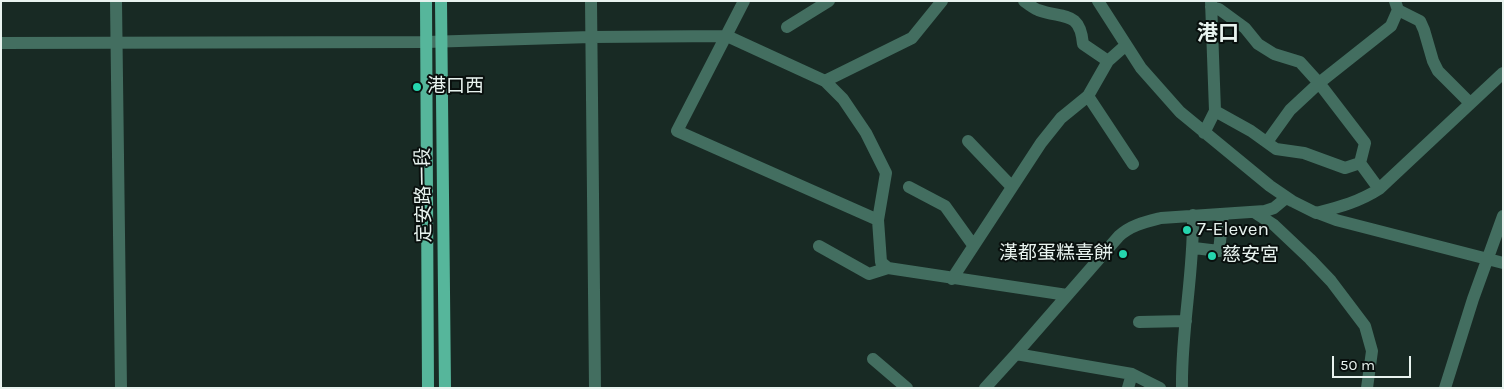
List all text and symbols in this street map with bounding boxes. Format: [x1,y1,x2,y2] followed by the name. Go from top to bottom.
[1197,21,1239,47] district label: 港口
[427,76,484,98] place label: 港口西
[411,81,423,93] marker: 港口西
[412,147,436,243] street label: 定安路一段
[1197,219,1269,241] place label: 7-Eleven
[1181,224,1193,236] marker: 7-Eleven
[999,243,1113,265] place label: 漢都蛋糕喜餅
[1222,245,1279,267] place label: 慈安宮
[1117,248,1129,260] marker: 漢都蛋糕喜餅
[1206,250,1218,262] marker: 慈安宮
[1334,346,1413,378] scale bar
[1340,356,1375,374] text: 50 m

